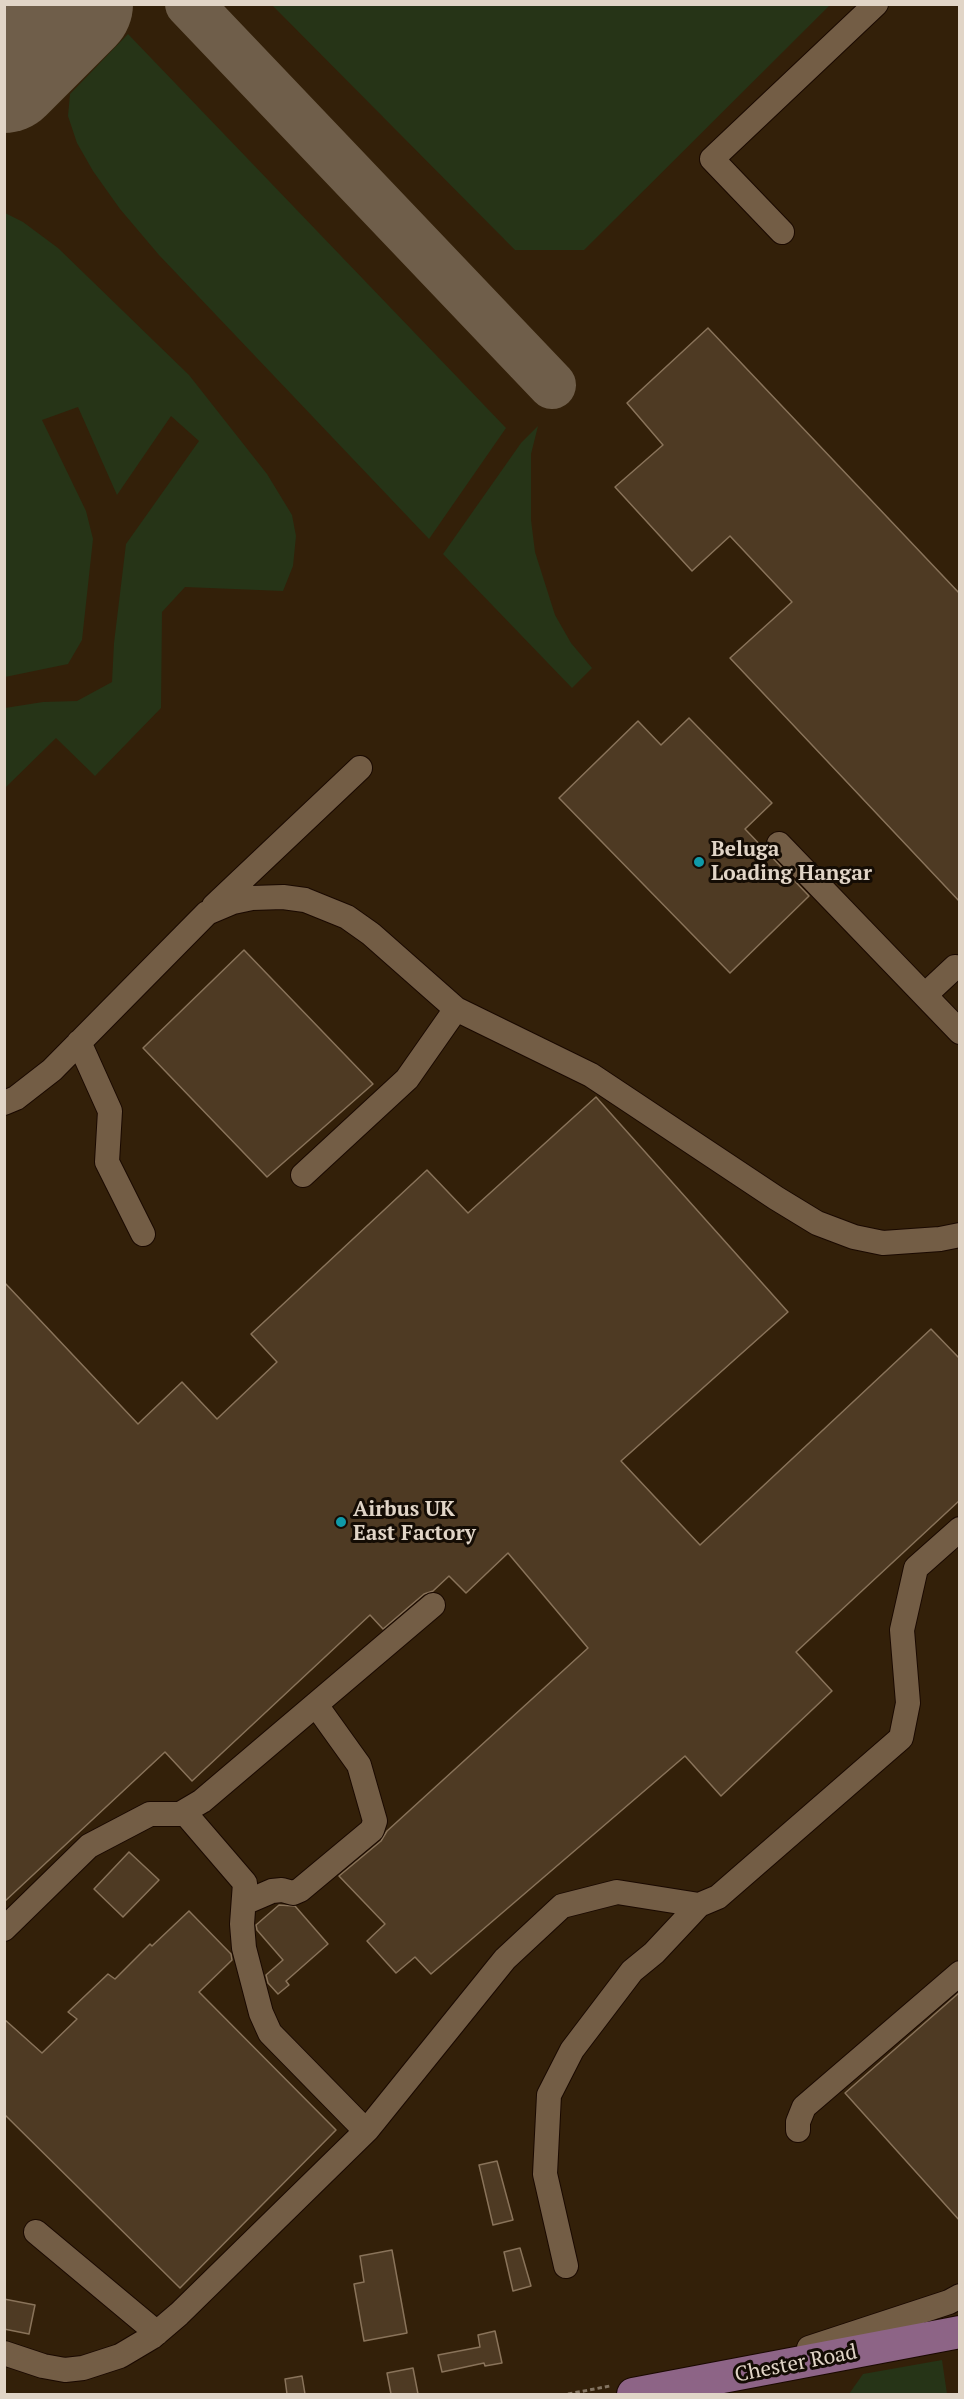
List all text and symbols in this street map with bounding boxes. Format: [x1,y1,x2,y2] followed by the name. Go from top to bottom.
[711,837,872,887] place label: Beluga Loading Hangar
[692,855,706,869] marker: Beluga Loading Hangar
[353,1497,476,1547] place label: Airbus UK East Factory
[334,1515,348,1529] marker: Airbus UK East Factory
[733,2340,859,2388] street label: Chester Road

